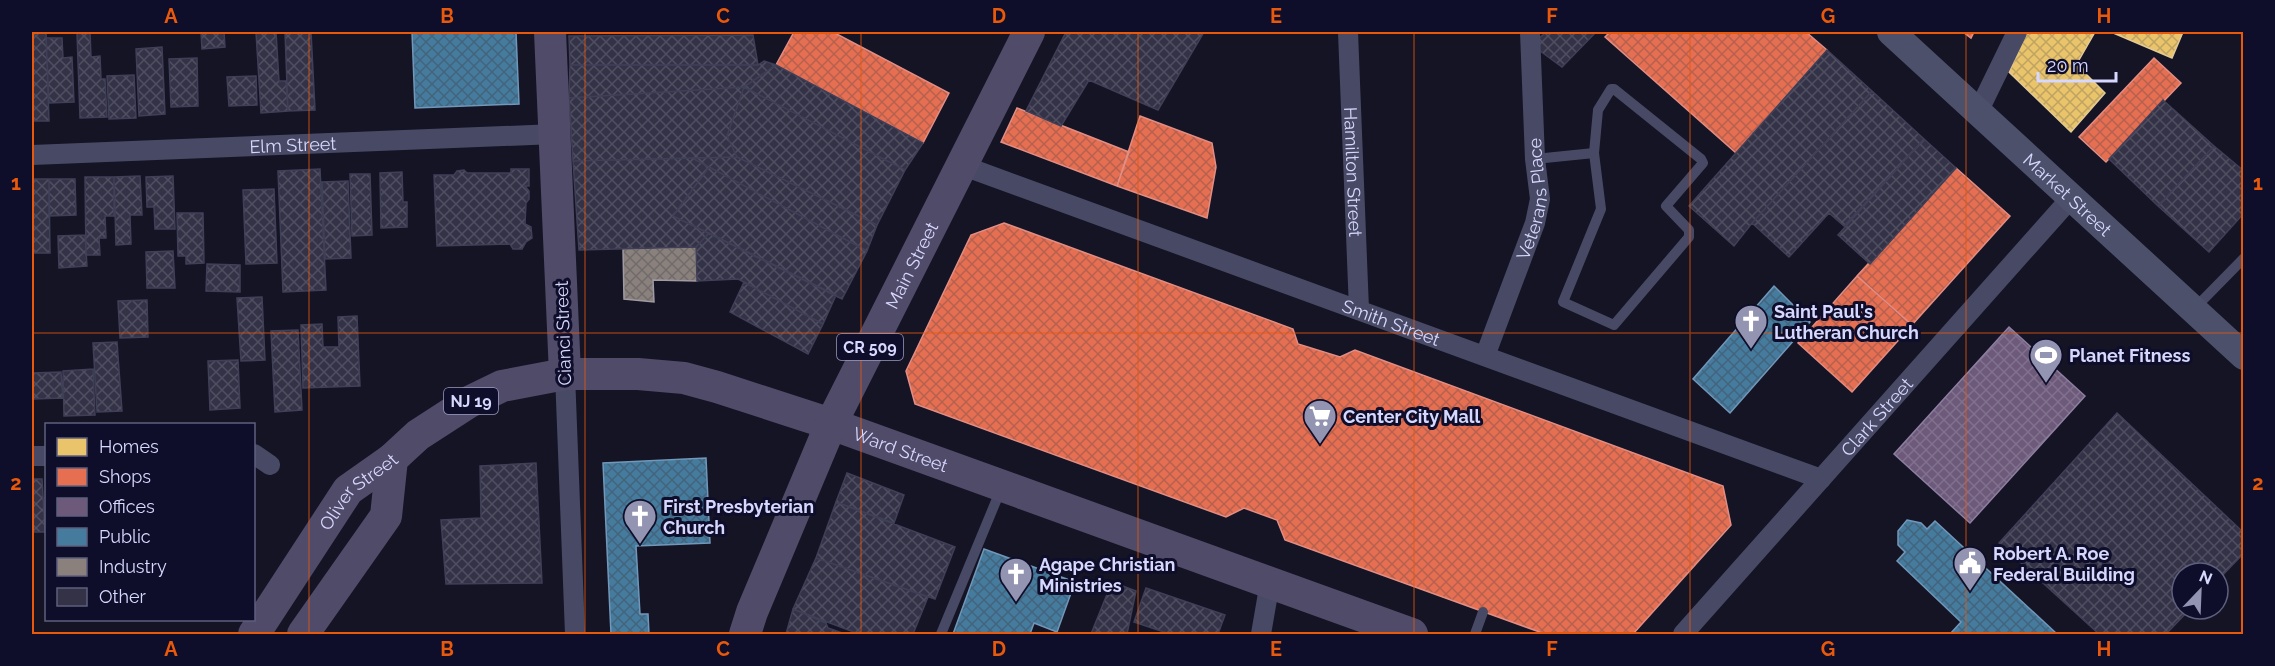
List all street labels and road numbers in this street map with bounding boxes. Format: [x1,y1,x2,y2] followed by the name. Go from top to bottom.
[1340,107,1367,237] street label: Hamilton Street
[249,132,337,157] street label: Elm Street
[1512,137,1551,262] street label: Veterans Place
[2019,149,2116,240] street label: Market Street
[881,218,942,312] street label: Main Street
[551,280,575,386] street label: Cianci Street
[1339,295,1443,350] street label: Smith Street
[837,334,903,360] road number: CR 509
[1836,373,1917,460] street label: Clark Street
[444,388,498,414] road number: NJ 19
[850,422,951,476] street label: Ward Street
[314,449,402,534] street label: Oliver Street

